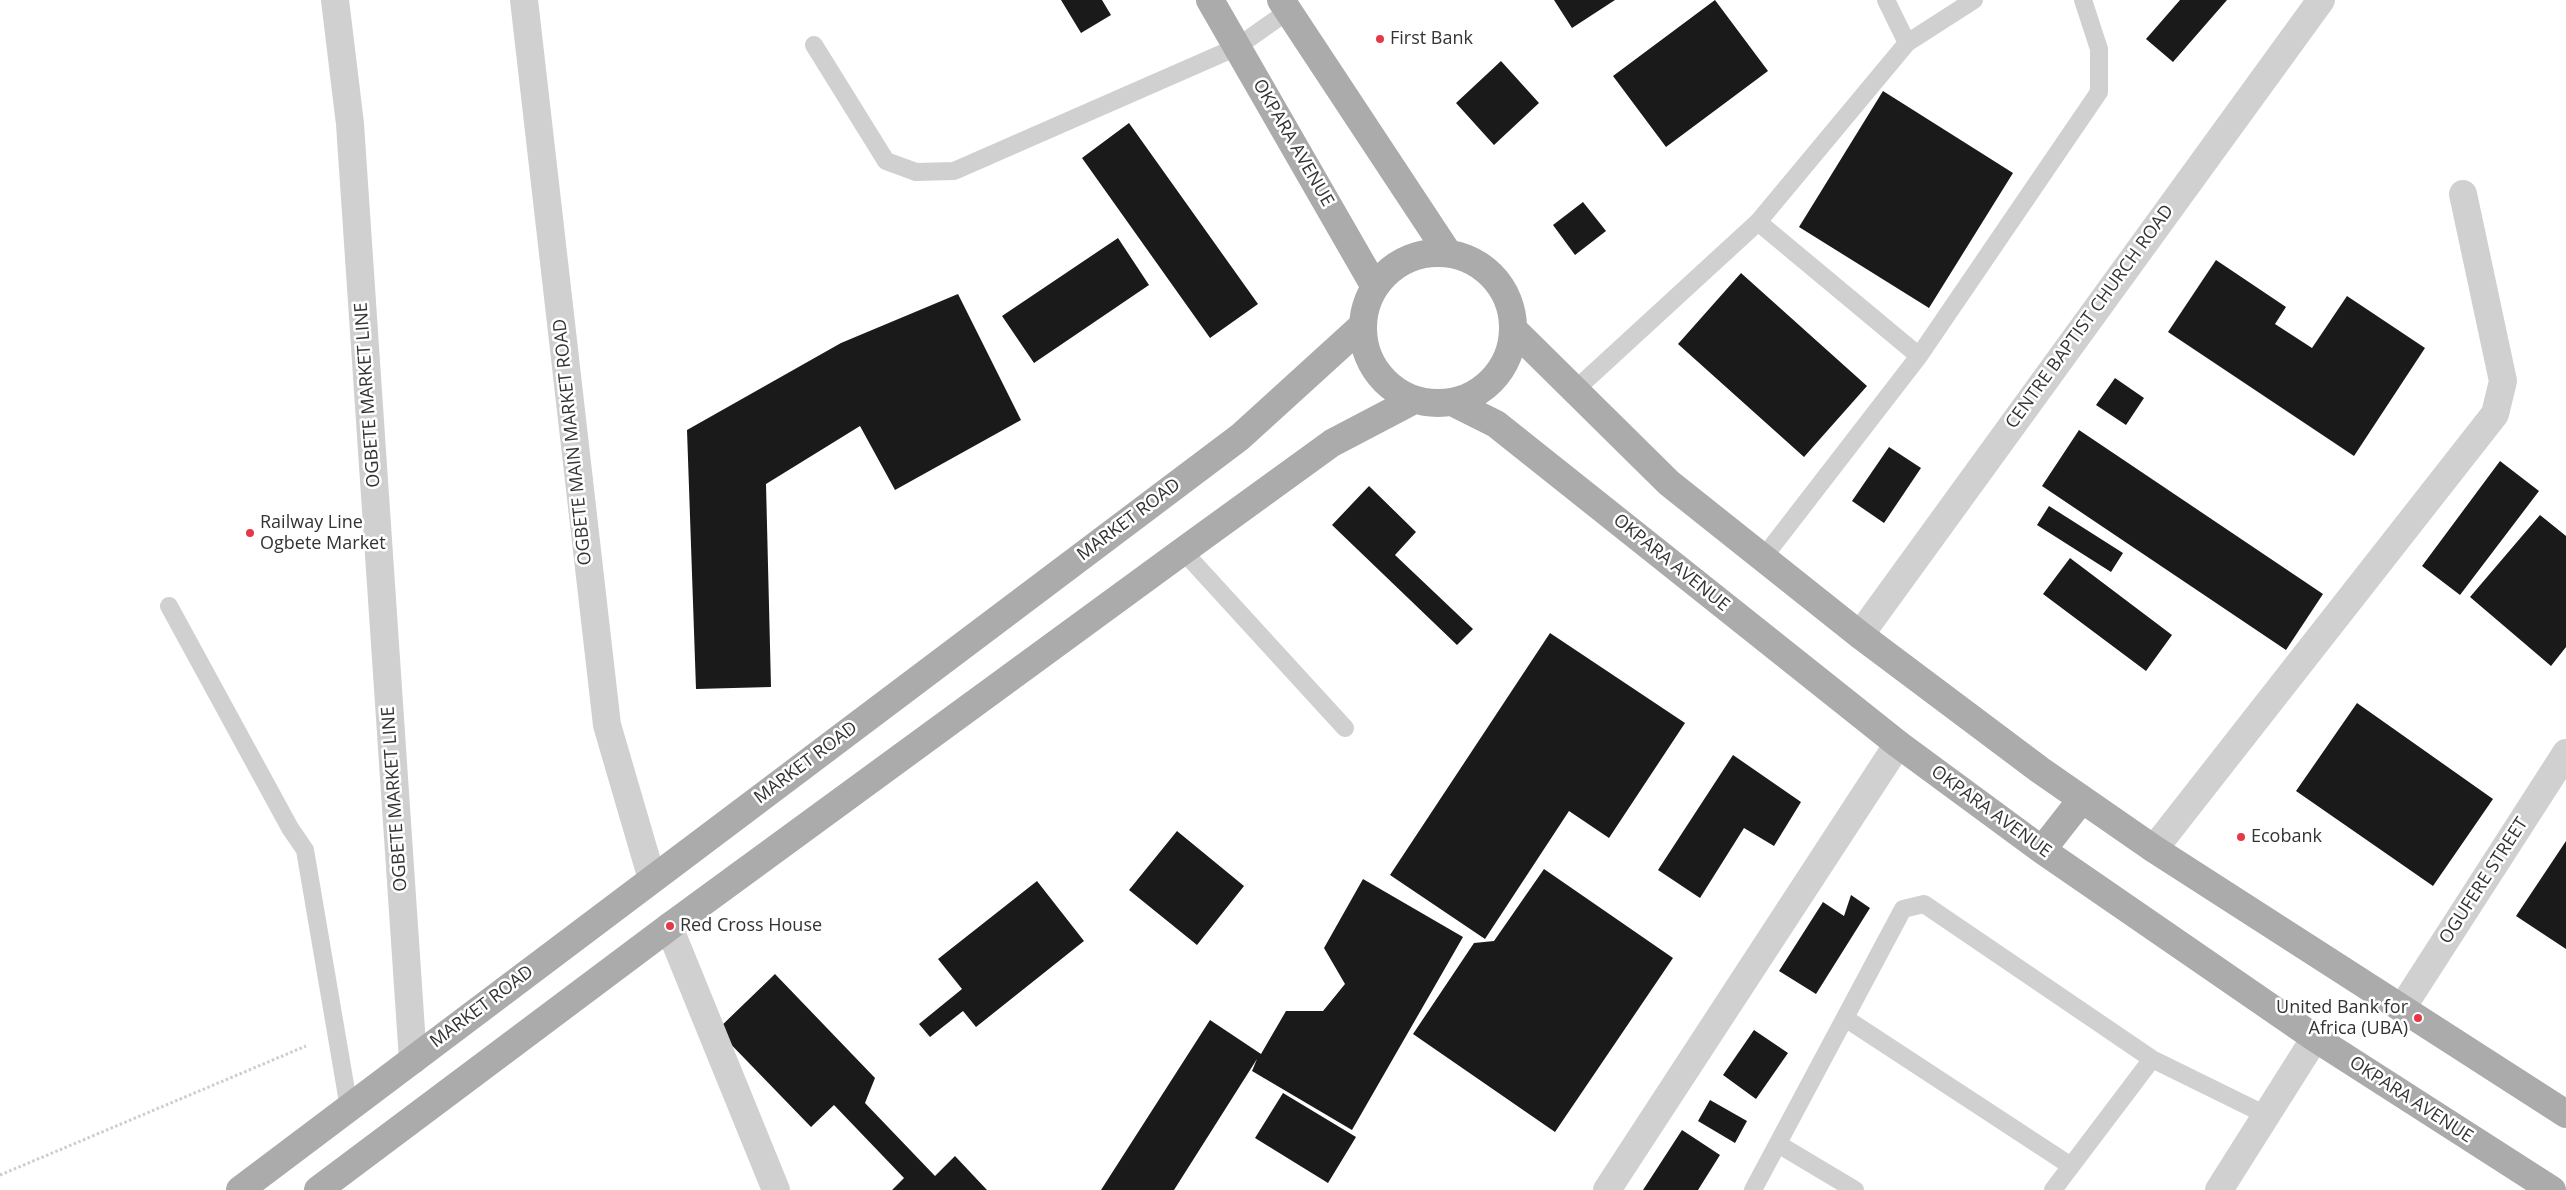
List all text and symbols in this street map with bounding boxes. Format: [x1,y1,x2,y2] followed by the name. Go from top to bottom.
[1390,28,1473,50] place label: First Bank
[1374,33,1386,45] marker: First Bank
[1248,76,1338,210] street label: OKPARA AVENUE
[2001,201,2179,433] street label: CENTRE BAPTIST CHURCH ROAD
[351,302,385,488] street label: OGBETE MARKET LINE
[549,318,597,566] street label: OGBETE MAIN MARKET ROAD
[1073,474,1185,566] street label: MARKET ROAD
[1609,510,1733,616] street label: OKPARA AVENUE
[260,512,386,554] place label: Railway Line Ogbete Market
[244,527,256,539] marker: Railway Line Ogbete Market
[378,706,412,892] street label: OGBETE MARKET LINE
[750,717,862,809] street label: MARKET ROAD
[1927,761,2055,863] street label: OKPARA AVENUE
[2435,814,2533,948] street label: OGUFERE STREET
[2251,826,2322,848] place label: Ecobank
[2235,831,2247,843] marker: Ecobank
[680,915,822,937] place label: Red Cross House
[664,920,676,932] marker: Red Cross House
[426,961,538,1053] street label: MARKET ROAD
[2276,997,2408,1040] place label: United Bank for Africa (UBA)
[2412,1012,2424,1024] marker: United Bank for Africa (UBA)
[2345,1052,2477,1148] street label: OKPARA AVENUE

